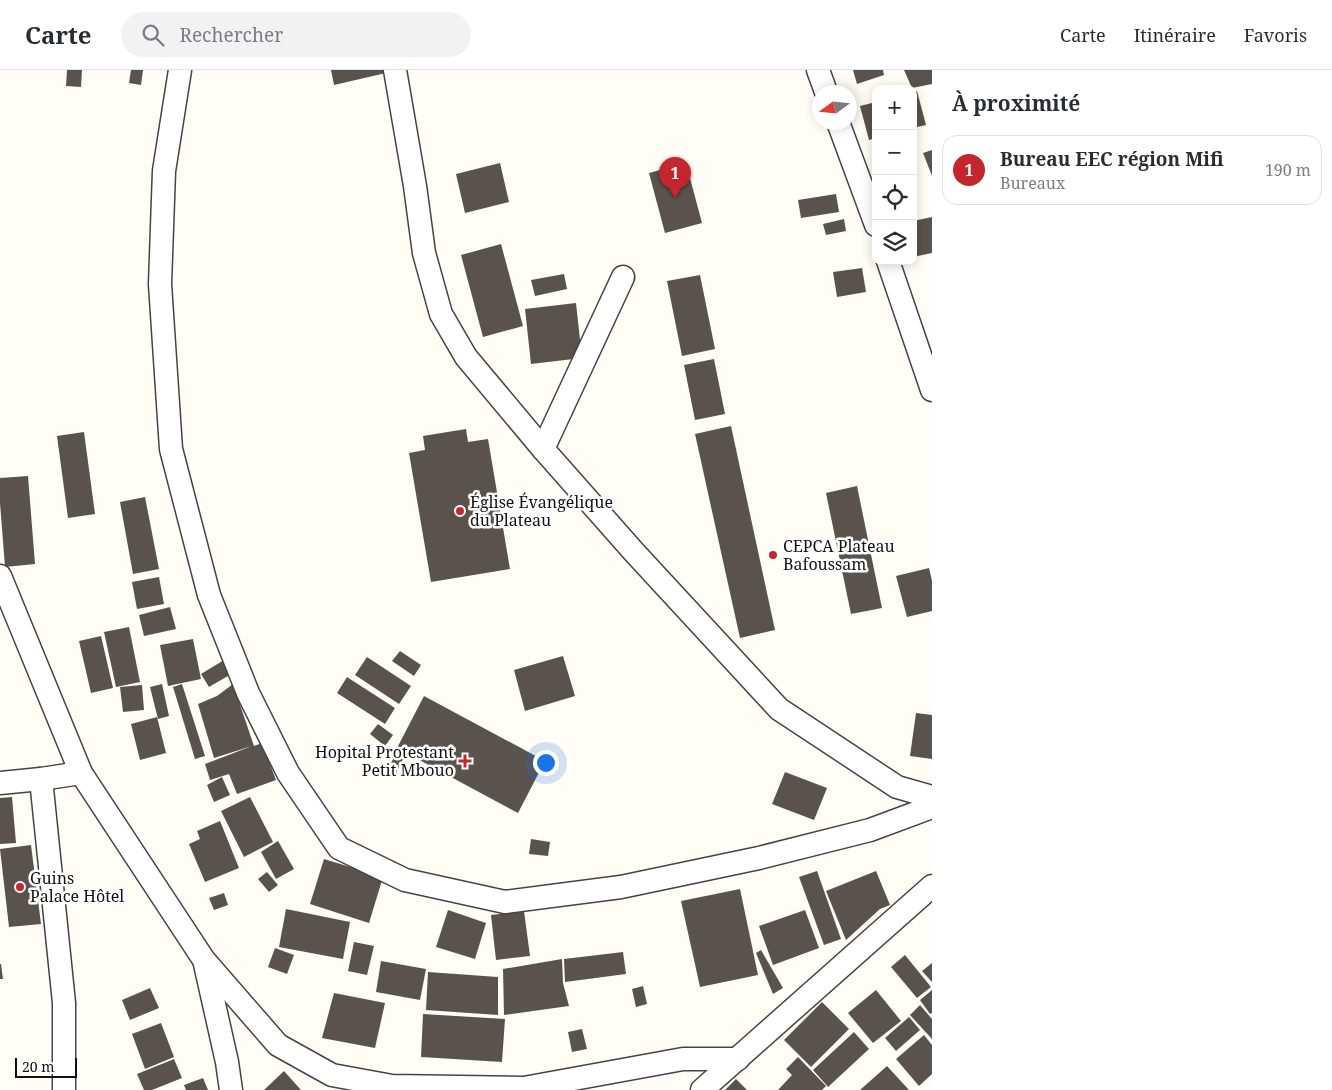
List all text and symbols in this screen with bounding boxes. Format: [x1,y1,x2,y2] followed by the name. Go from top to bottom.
[121,12,471,57] search box
[25,18,91,51] text: Carte
[139,21,167,49] icon: search
[179,22,283,48] text: Rechercher
[1060,23,1106,47] text: Carte
[1134,23,1216,47] text: Itinéraire
[1244,23,1307,47] text: Favoris
[812,85,857,130] north arrow
[872,85,917,265] map controls
[872,85,917,130] button: +
[952,89,1080,117] text: À proximité
[872,130,917,175] button: −
[1000,146,1224,172] text: Bureau EEC région Mifi
[659,157,691,198] pin: 1
[964,159,974,181] text: 1
[1265,159,1311,181] text: 190 m
[1000,172,1065,194] text: Bureaux
[872,175,917,220] button: locate
[872,220,917,265] button: layers
[470,491,613,531] place label: Église Évangélique du Plateau
[454,505,466,517] marker: Église Évangélique du Plateau
[783,535,895,575] place label: CEPCA Plateau Bafoussam
[767,549,779,561] marker: CEPCA Plateau Bafoussam
[315,741,454,781] place label: Hopital Protestant Petit Mbouo
[533,750,559,776] your location
[458,754,472,768] marker: Hopital Protestant Petit Mbouo
[30,867,124,907] place label: Guins Palace Hôtel
[14,881,26,893] marker: Guins Palace Hôtel
[15,1055,78,1078] scale bar
[22,1057,55,1076] text: 20 m

